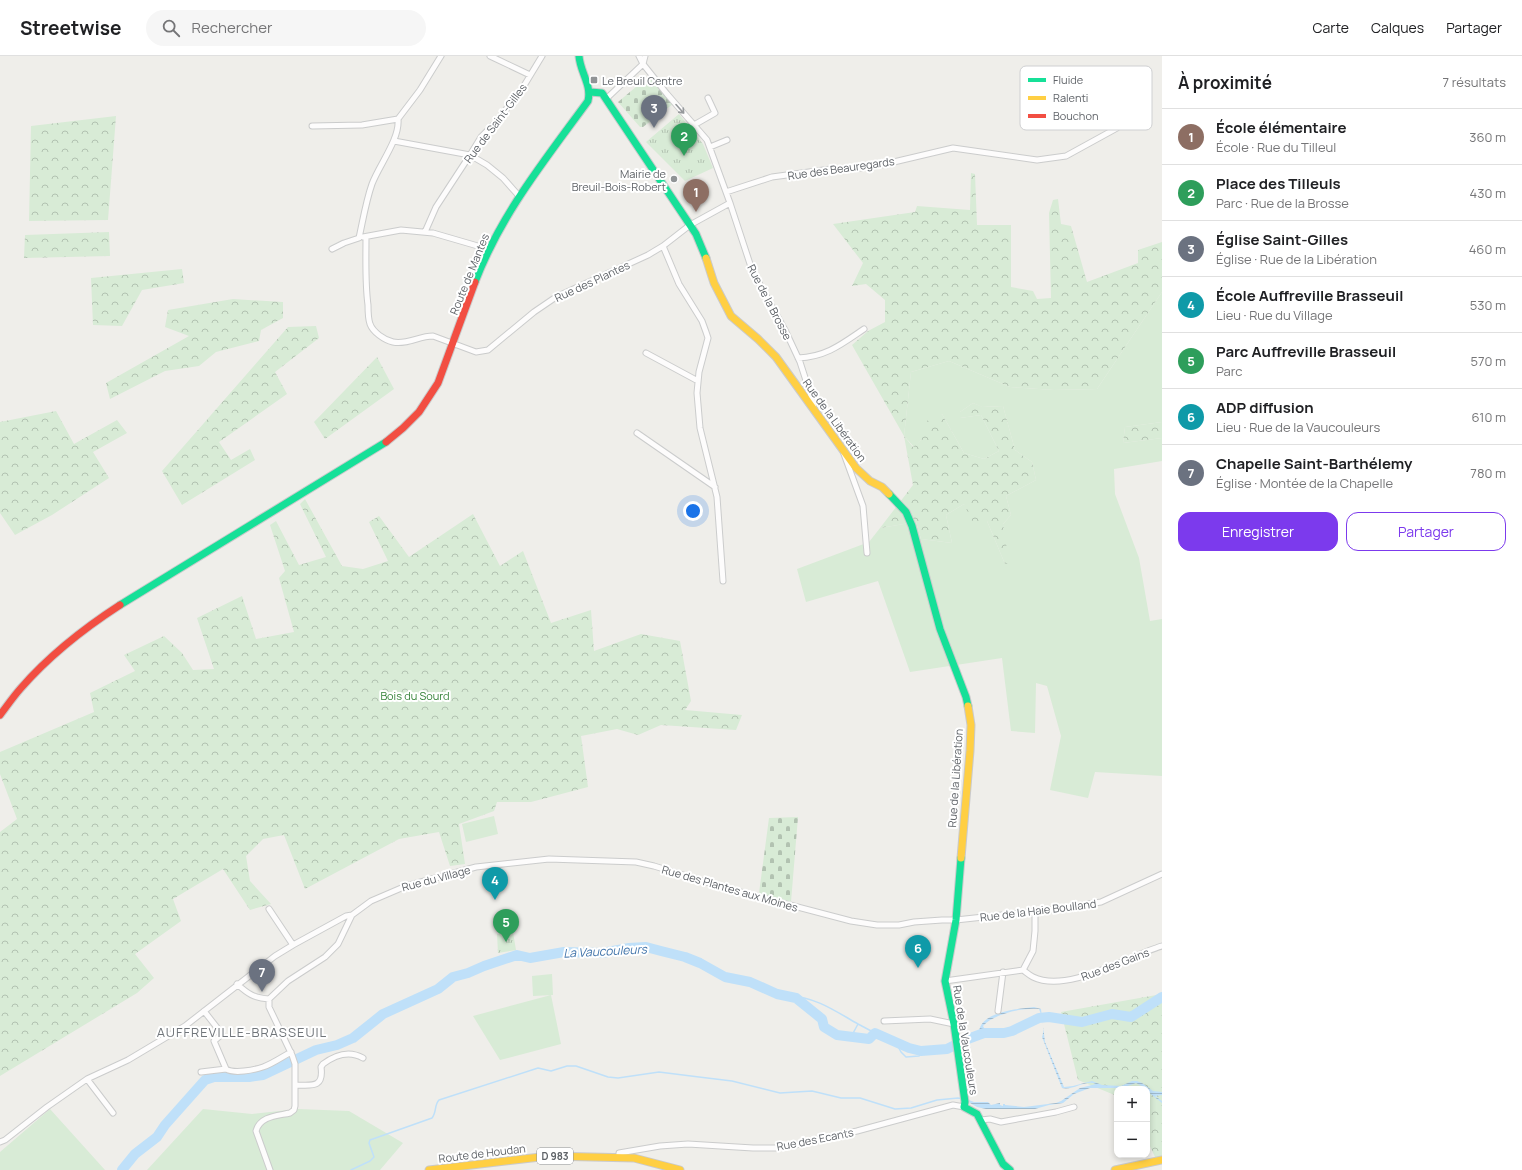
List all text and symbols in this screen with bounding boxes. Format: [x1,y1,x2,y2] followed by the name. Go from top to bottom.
[146,10,426,46] search box
[20,15,122,41] text: Streetwise
[160,17,182,39] icon: search
[192,17,272,38] text: Rechercher
[1313,18,1349,37] text: Carte
[1371,18,1424,37] text: Calques
[1446,18,1502,37] text: Partager
[1020,66,1152,130] legend
[1178,71,1272,94] text: À proximité
[1053,72,1084,87] text: Fluide
[602,73,683,88] place label: Le Breuil Centre
[1443,73,1506,91] text: 7 résultats
[589,75,599,85] marker: Le Breuil Centre
[460,80,530,166] street label: Rue de Saint-Gilles
[1053,90,1088,105] text: Ralenti
[641,95,667,128] pin: 3
[675,104,685,114] one-way arrow
[1053,108,1098,123] text: Bouchon
[1216,117,1347,138] text: École élémentaire
[671,123,697,156] pin: 2
[1188,128,1194,146] text: 1
[1469,128,1506,146] text: 360 m
[1216,138,1336,156] text: École · Rue du Tilleul
[787,153,896,183] street label: Rue des Beauregards
[572,166,667,194] place label: Mairie de Breuil-Bois-Robert
[1216,173,1341,194] text: Place des Tilleuls
[669,174,679,184] marker: Mairie de Breuil-Bois-Robert
[683,179,709,212] pin: 1
[1187,184,1195,202] text: 2
[1470,184,1506,202] text: 430 m
[1216,194,1349,212] text: Parc · Rue de la Brosse
[1216,229,1348,250] text: Église Saint-Gilles
[446,231,492,317] street label: Route de Mantes
[1187,240,1195,258] text: 3
[1469,240,1506,258] text: 460 m
[1216,250,1377,268] text: Église · Rue de la Libération
[552,257,632,305] street label: Rue des Plantes
[744,262,796,343] street label: Rue de la Brosse
[1216,285,1403,306] text: École Auffreville Brasseuil
[1187,296,1195,314] text: 4
[1470,296,1506,314] text: 530 m
[1216,306,1333,324] text: Lieu · Rue du Village
[1216,341,1396,362] text: Parc Auffreville Brasseuil
[1187,352,1195,370] text: 5
[1470,352,1506,370] text: 570 m
[1216,362,1243,380] text: Parc
[800,375,870,465] street label: Rue de la Libération
[1216,397,1314,418] text: ADP diffusion
[1187,408,1195,426] text: 6
[1472,408,1506,426] text: 610 m
[1216,418,1380,436] text: Lieu · Rue de la Vaucouleurs
[1216,453,1412,474] text: Chapelle Saint-Barthélemy
[1188,464,1194,482] text: 7
[1470,464,1506,482] text: 780 m
[1216,474,1393,492] text: Église · Montée de la Chapelle
[683,501,703,521] your location
[1178,512,1338,551] button: Enregistrer
[1346,512,1506,551] button: Partager
[380,688,450,703] park label: Bois du Sourd
[944,728,966,828] street label: Rue de la Libération
[400,861,473,894] street label: Rue du Village
[660,861,800,915] street label: Rue des Plantes aux Moines
[482,867,508,900] pin: 4
[979,895,1097,925] street label: Rue de la Haie Boulland
[493,909,519,942] pin: 5
[905,935,931,968] pin: 6
[563,940,649,962] water label: La Vaucouleurs
[1079,944,1151,984] street label: Rue des Gains
[249,959,275,992] pin: 7
[950,984,982,1096] street label: Rue de la Vaucouleurs
[157,1023,327,1041] district label: AUFFREVILLE-BRASSEUIL
[1114,1086,1150,1158] map controls
[1114,1086,1150,1122] button: +
[1114,1122,1150,1158] button: −
[775,1124,855,1154] street label: Rue des Ecants
[438,1140,526,1166] street label: Route de Houdan
[537,1148,573,1164] road number: D 983

